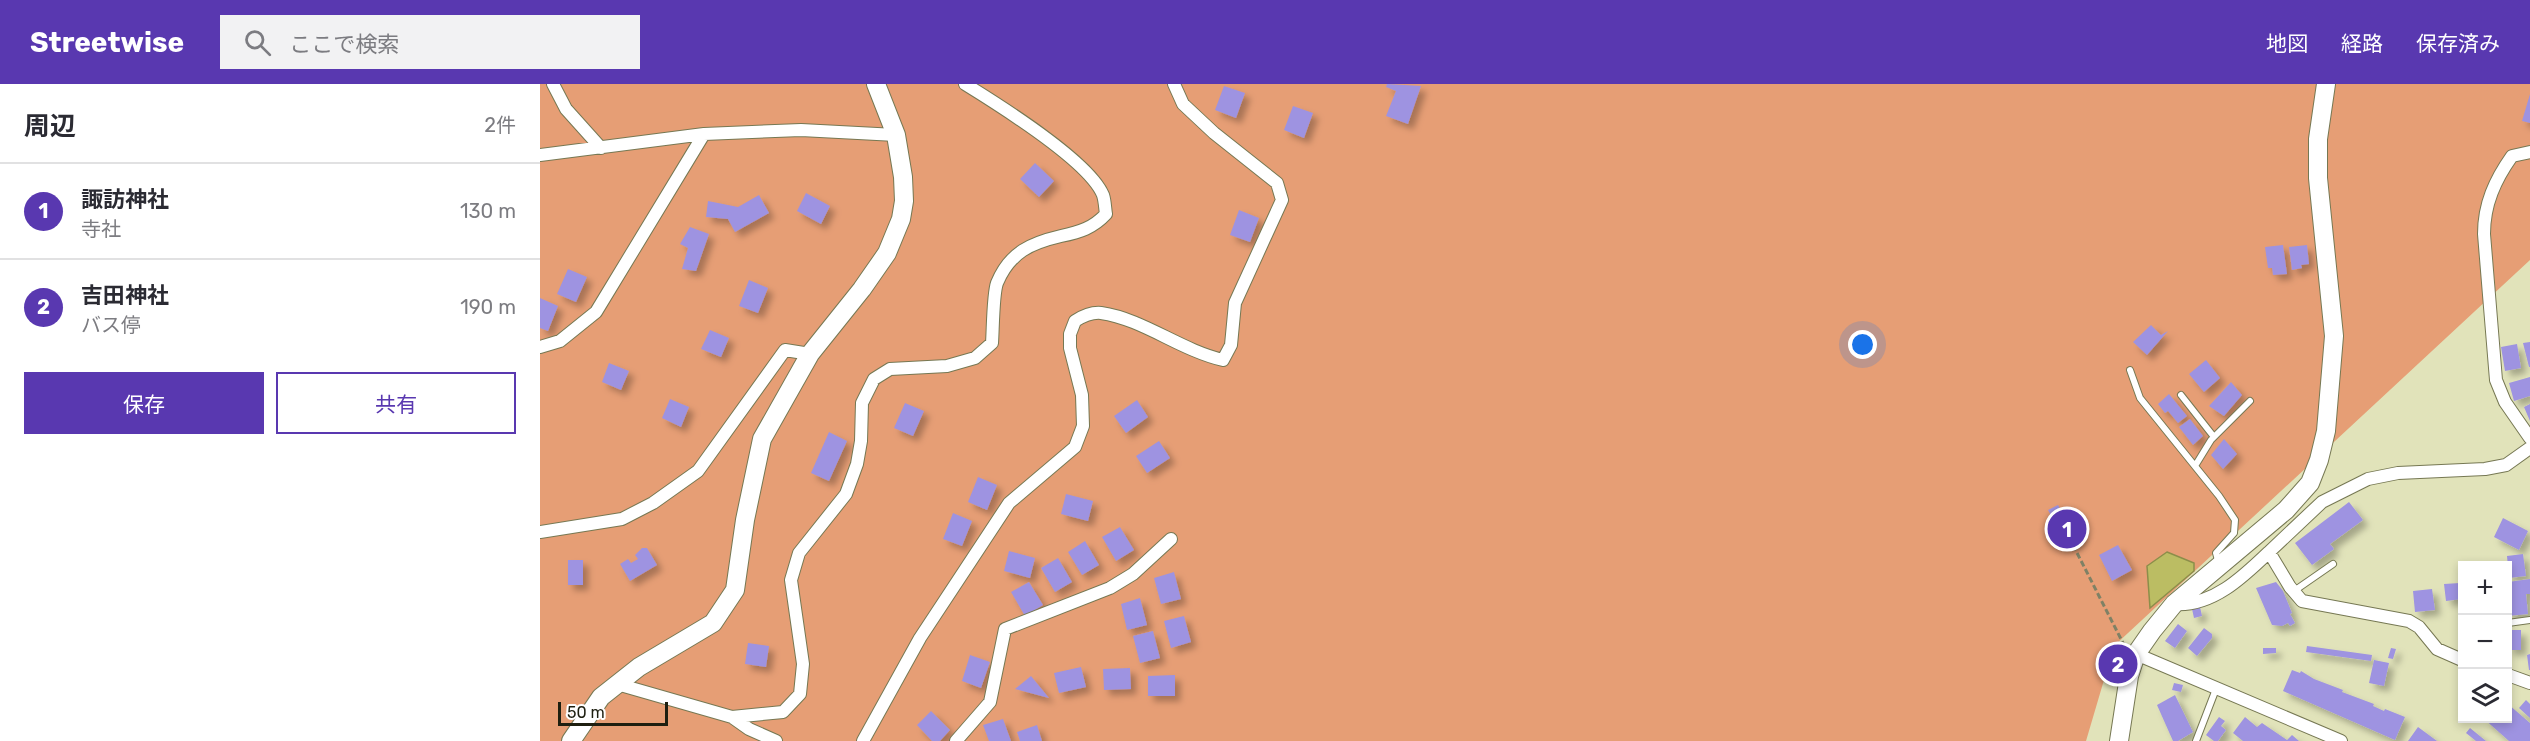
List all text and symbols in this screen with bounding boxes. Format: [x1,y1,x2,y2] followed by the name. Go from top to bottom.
[220,15,640,69] search box
[30,26,184,59] text: Streetwise
[241,26,274,59] icon: search
[289,31,399,58] text: ここで検索
[2266,31,2308,56] text: 地図
[2341,31,2383,56] text: 経路
[2416,31,2500,56] text: 保存済み
[24,111,76,142] text: 周辺
[484,113,516,137] text: 2件
[81,186,169,213] text: 諏訪神社
[39,199,48,223] text: 1
[460,199,516,223] text: 130 m
[81,217,121,241] text: 寺社
[81,282,169,309] text: 吉田神社
[37,295,50,319] text: 2
[460,295,516,319] text: 190 m
[81,313,141,337] text: バス停
[1848,330,1877,359] your location
[24,372,264,434] button: 保存
[276,372,516,434] button: 共有
[2048,506,2086,552] pin: 1
[2458,561,2512,723] map controls
[2458,561,2512,615] button: +
[2458,615,2512,669] button: −
[2098,642,2138,686] pin: 2
[2458,669,2512,723] button: layers
[558,699,668,726] scale bar
[567,703,605,722] text: 50 m

